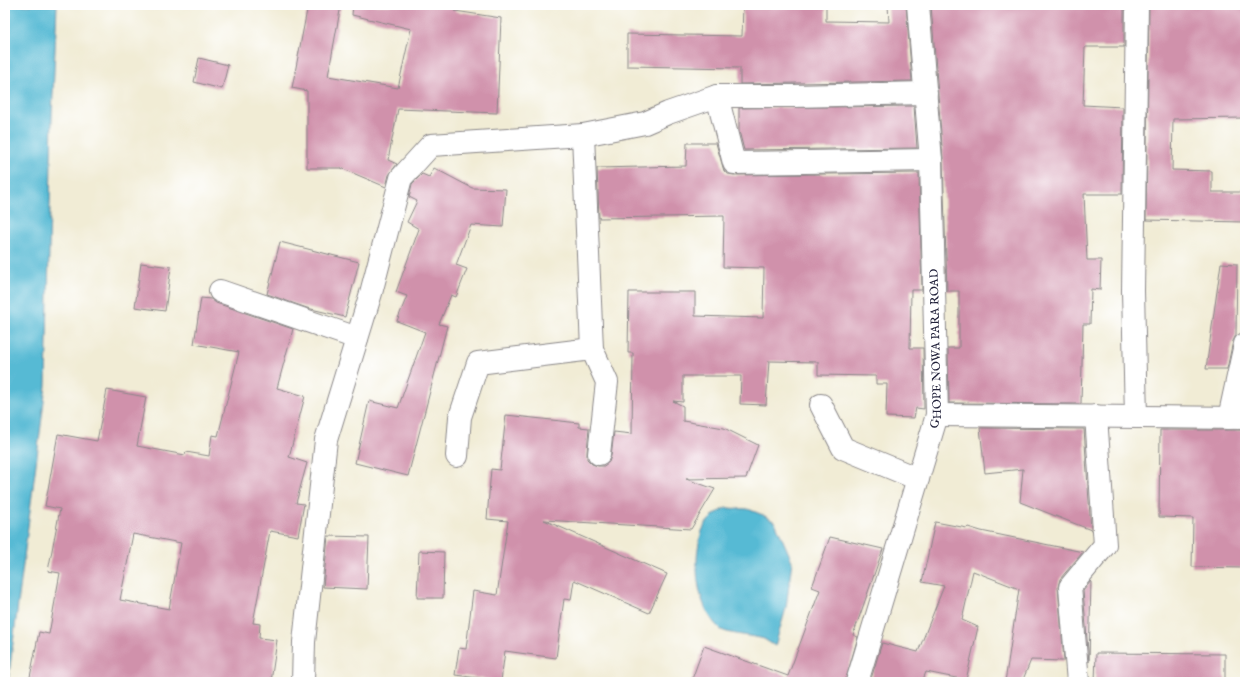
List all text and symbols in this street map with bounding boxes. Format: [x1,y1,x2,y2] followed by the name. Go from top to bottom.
[926,268,945,430] street label: GHOPE NOWA PARA ROAD

